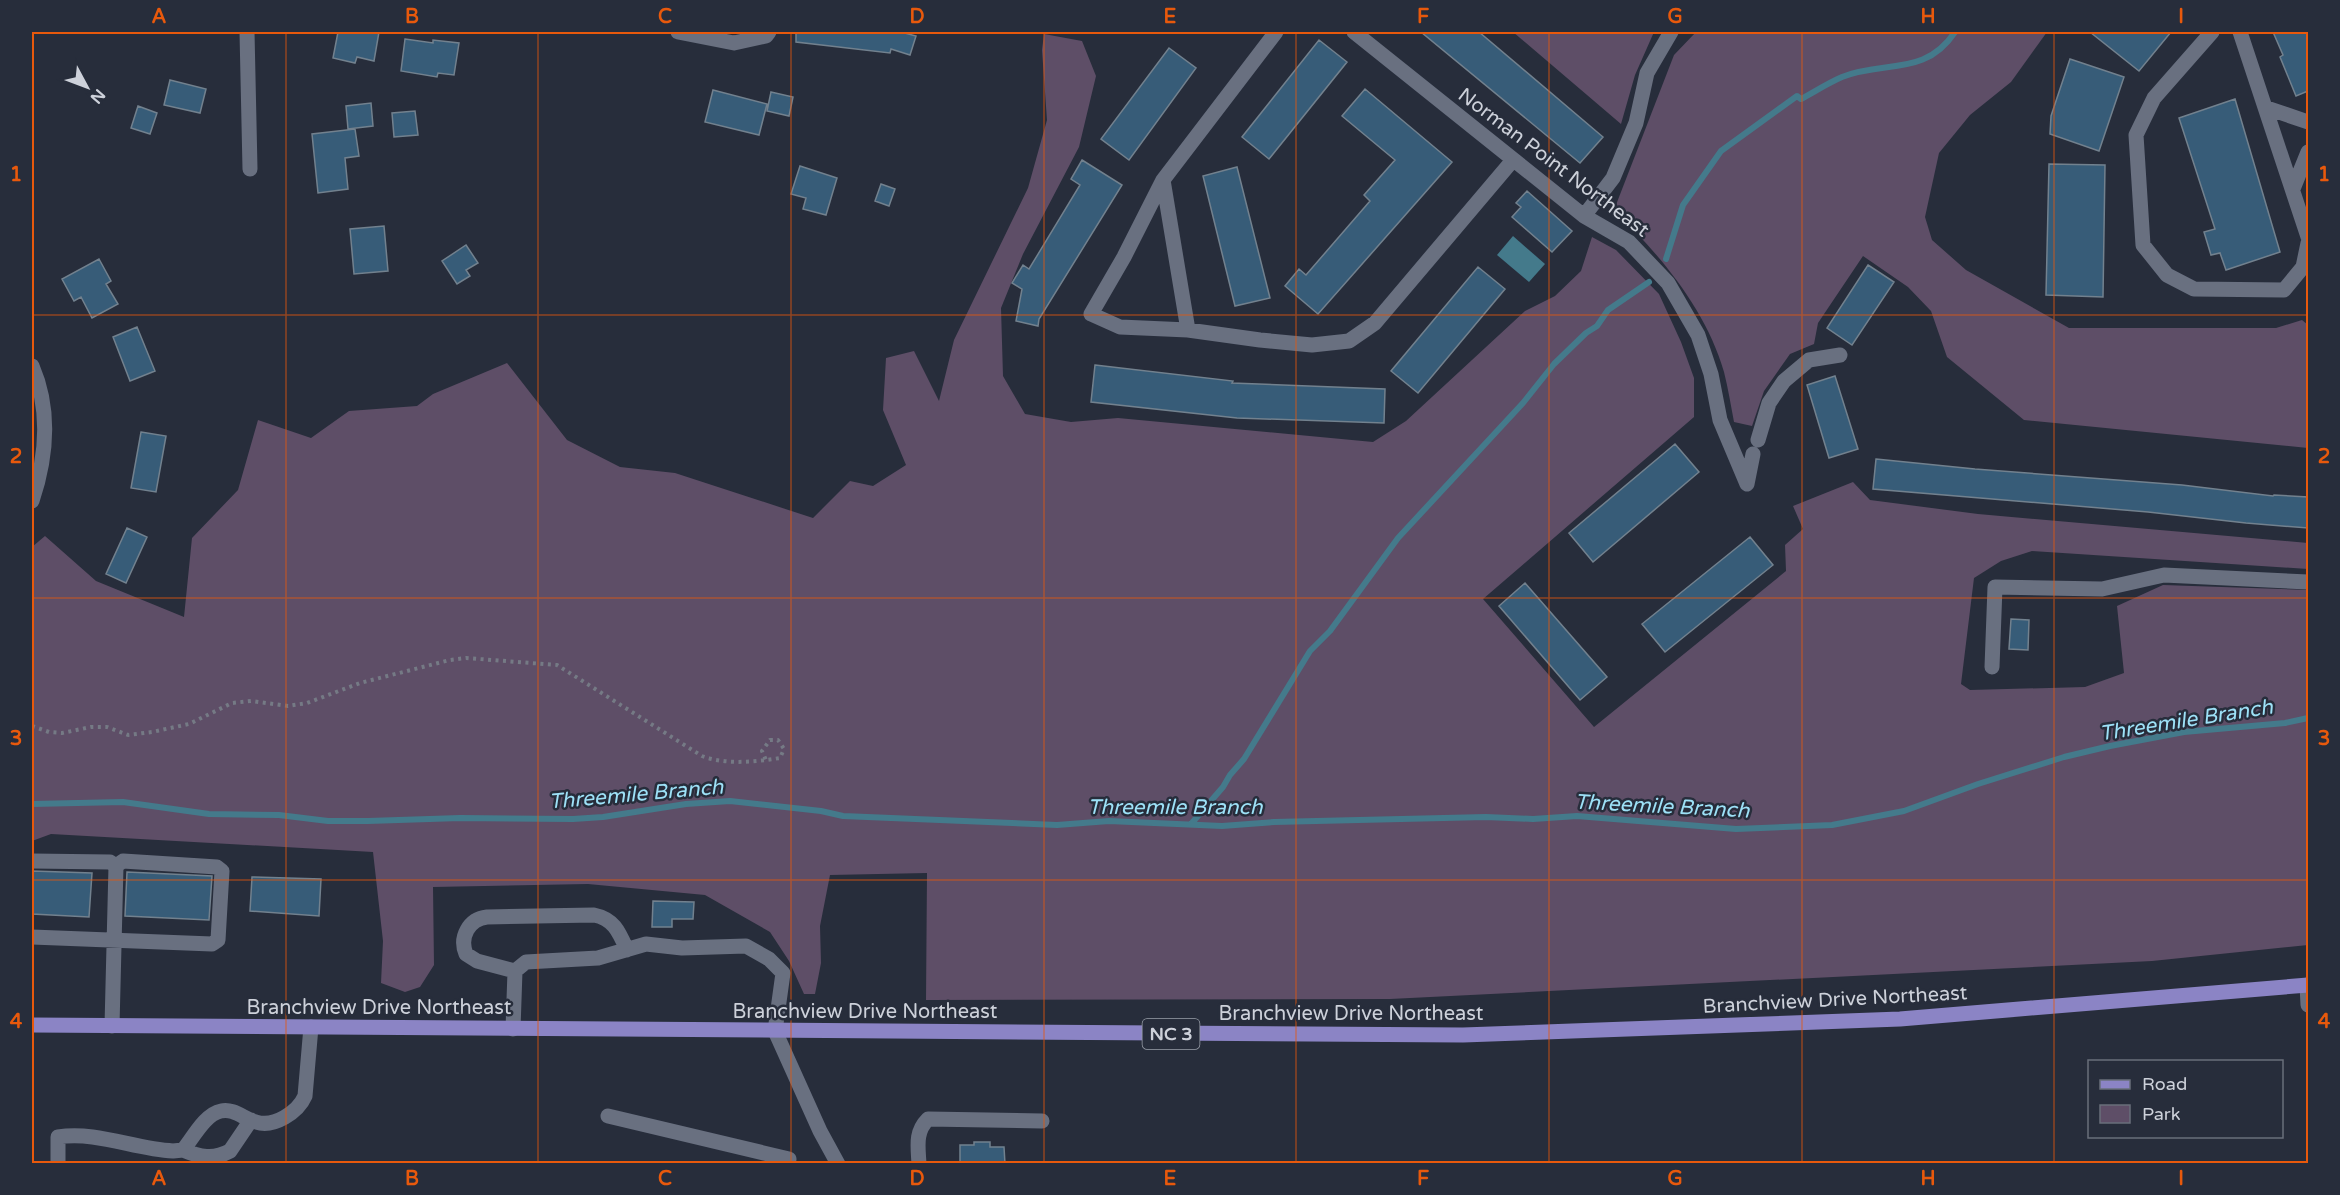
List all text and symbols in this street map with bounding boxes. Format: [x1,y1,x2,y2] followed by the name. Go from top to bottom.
[152,5,167,29] text: A
[405,5,419,29] text: B
[658,5,672,29] text: C
[909,5,925,29] text: D
[1164,5,1177,29] text: E
[1417,5,1429,29] text: F
[1667,5,1683,29] text: G
[1920,5,1936,29] text: H
[2178,5,2184,29] text: I
[57,57,117,117] north arrow
[1453,83,1654,243] street label: Norman Point Northeast
[86,85,109,108] text: N
[10,163,22,187] text: 1
[2318,163,2330,187] text: 1
[10,445,22,469] text: 2
[2318,445,2330,469] text: 2
[2098,694,2276,747] water label: Threemile Branch
[10,727,22,751] text: 3
[2318,727,2330,751] text: 3
[548,774,726,815] water label: Threemile Branch
[1574,789,1751,824] water label: Threemile Branch
[1087,795,1264,820] water label: Threemile Branch
[1702,981,1968,1019] street label: Branchview Drive Northeast
[247,996,512,1020] street label: Branchview Drive Northeast
[733,1000,998,1024] street label: Branchview Drive Northeast
[1219,1002,1484,1026] street label: Branchview Drive Northeast
[10,1010,23,1034] text: 4
[2318,1010,2331,1034] text: 4
[1142,1019,1200,1049] road number: NC 3
[2088,1060,2283,1138] legend
[2142,1073,2187,1095] text: Road
[2142,1103,2181,1125] text: Park
[152,1167,167,1191] text: A
[405,1167,419,1191] text: B
[658,1167,672,1191] text: C
[909,1167,925,1191] text: D
[1164,1167,1177,1191] text: E
[1417,1167,1429,1191] text: F
[1667,1167,1683,1191] text: G
[1920,1167,1936,1191] text: H
[2178,1167,2184,1191] text: I

